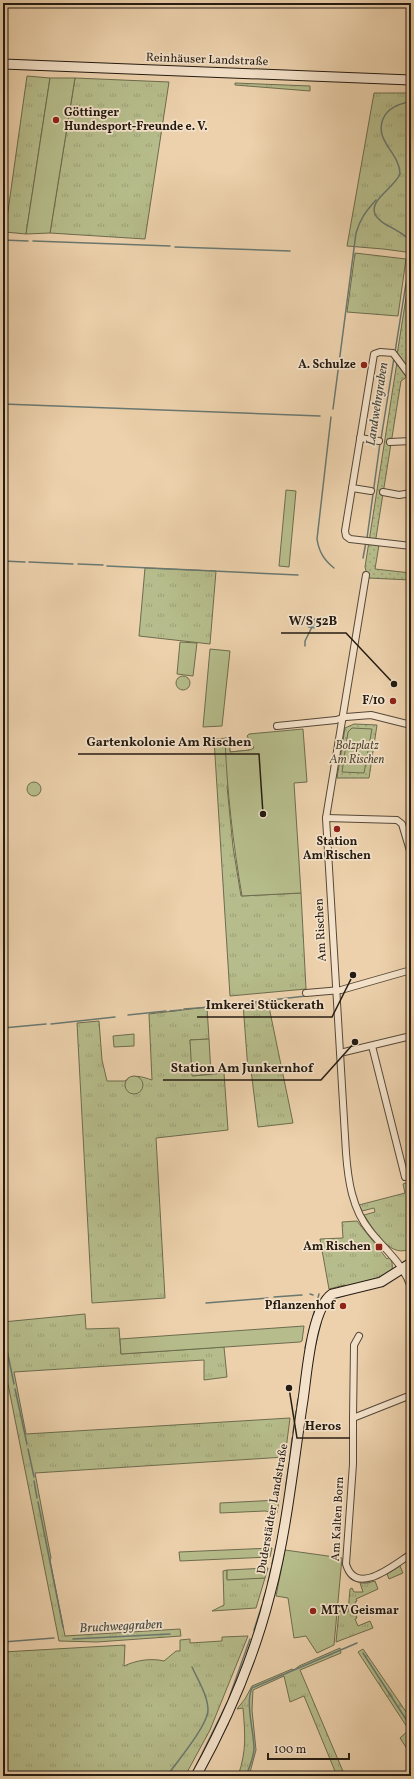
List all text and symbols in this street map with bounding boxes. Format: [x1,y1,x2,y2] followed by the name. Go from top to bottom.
[146,50,269,70] street label: Reinhäuser Landstraße
[64,105,208,135] place label: Göttinger Hundesport-Freunde e. V.
[51,115,61,125] marker: Göttinger Hundesport-Freunde e. V.
[298,357,356,373] place label: A. Schulze
[359,360,369,370] marker: A. Schulze
[363,361,394,447] water label: Landwehrgraben
[281,608,346,633] callout: W/S 52B
[289,613,338,631] text: W/S 52B
[362,693,385,709] place label: F/10
[388,696,398,706] marker: F/10
[78,729,259,754] callout: Gartenkolonie Am Rischen
[86,734,252,752] text: Gartenkolonie Am Rischen
[329,738,384,768] park label: Bolzplatz Am Rischen
[332,824,342,834] marker: Station Am Rischen
[303,834,371,864] place label: Station Am Rischen
[311,898,331,962] street label: Am Rischen
[197,992,332,1017] callout: Imkerei Stückerath
[206,997,325,1015] text: Imkerei Stückerath
[163,1055,321,1080] callout: Station Am Junkernhof
[171,1060,315,1078] text: Station Am Junkernhof
[303,1239,371,1255] place label: Am Rischen
[374,1242,384,1252] marker: Am Rischen
[265,1298,336,1314] place label: Pflanzenhof
[338,1301,348,1311] marker: Pflanzenhof
[297,1413,350,1438] callout: Heros
[305,1418,341,1436] text: Heros
[254,1442,292,1575] street label: Duderstädter Landstraße
[328,1476,348,1562] street label: Am Kalten Born
[321,1603,399,1619] place label: MTV Geismar
[308,1606,318,1616] marker: MTV Geismar
[79,1616,163,1638] water label: Bruchweggraben
[268,1735,349,1761] scale bar
[274,1742,307,1758] text: 100 m

